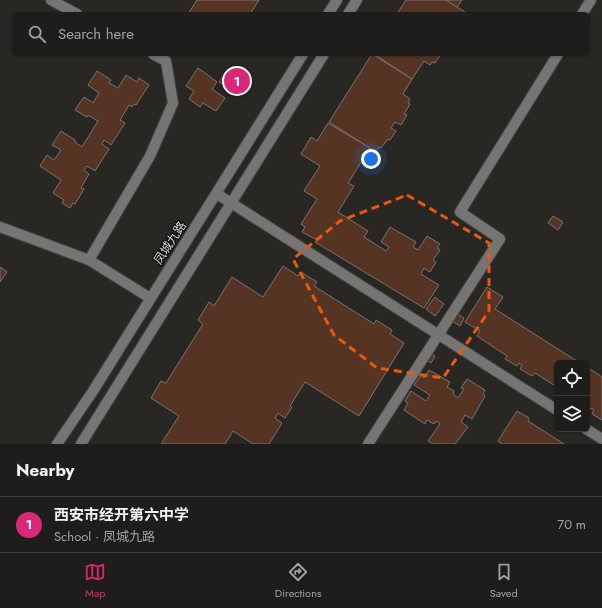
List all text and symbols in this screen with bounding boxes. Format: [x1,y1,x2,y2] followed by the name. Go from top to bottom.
[12,12,590,56] search box
[26,23,48,45] icon: search
[58,23,134,45] text: Search here
[224,66,250,96] pin: 1
[361,149,381,169] your location
[149,218,191,268] street label: 凤城九路
[554,360,590,432] map controls
[554,360,590,396] button: locate
[554,396,590,432] button: layers
[16,458,74,482] text: Nearby
[54,504,189,526] text: 西安市经开第六中学
[26,515,32,534] text: 1
[557,515,586,534] text: 70 m
[54,527,155,546] text: School · 凤城九路
[84,561,106,601] tab: Map
[275,561,321,601] tab: Directions
[490,561,518,601] tab: Saved

